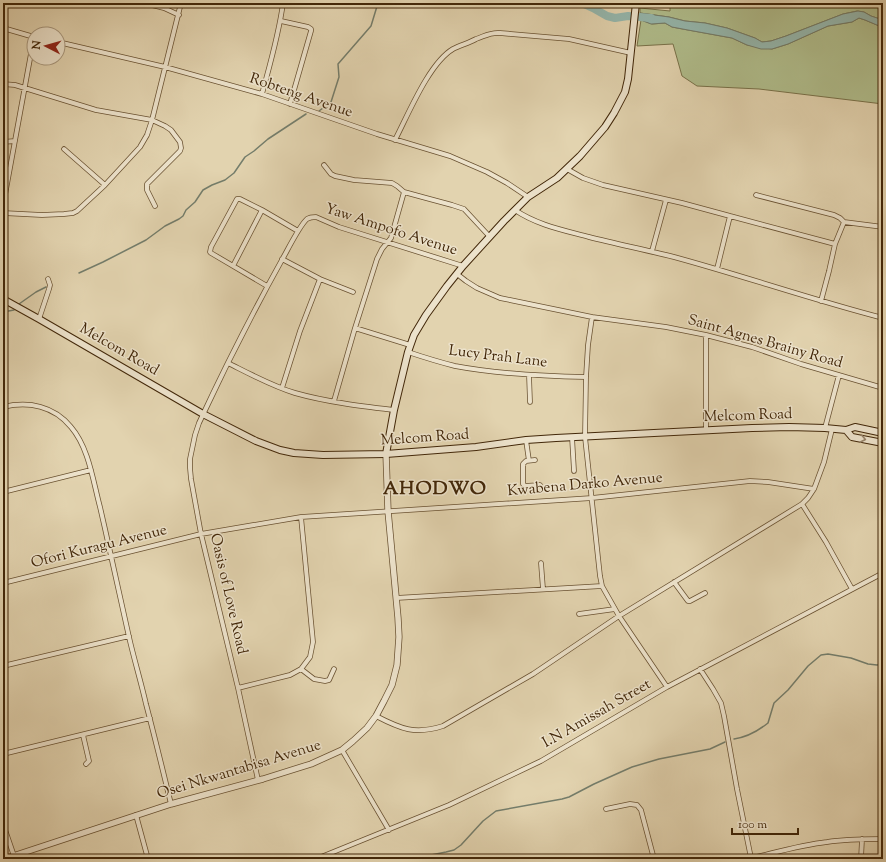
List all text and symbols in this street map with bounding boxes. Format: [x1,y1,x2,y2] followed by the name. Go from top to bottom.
[26,26,66,66] north arrow
[29,40,45,51] text: N
[247,68,355,124] street label: Robteng Avenue
[322,199,460,261] street label: Yaw Ampofo Avenue
[685,310,845,374] street label: Saint Agnes Brainy Road
[75,319,163,382] street label: Melcom Road
[448,341,548,373] street label: Lucy Prah Lane
[703,404,793,428] street label: Melcom Road
[380,424,471,452] street label: Melcom Road
[860,435,866,443] one-way arrow
[507,468,663,502] street label: Kwabena Darko Avenue
[383,476,487,503] district label: AHODWO
[29,520,169,574] street label: Ofori Kuragu Avenue
[204,531,252,657] street label: Oasis of Love Road
[539,674,655,754] street label: I.N Amissah Street
[154,735,324,805] street label: Osei Nkwantabisa Avenue
[732,810,798,836] scale bar
[738,816,767,834] text: 100 m

